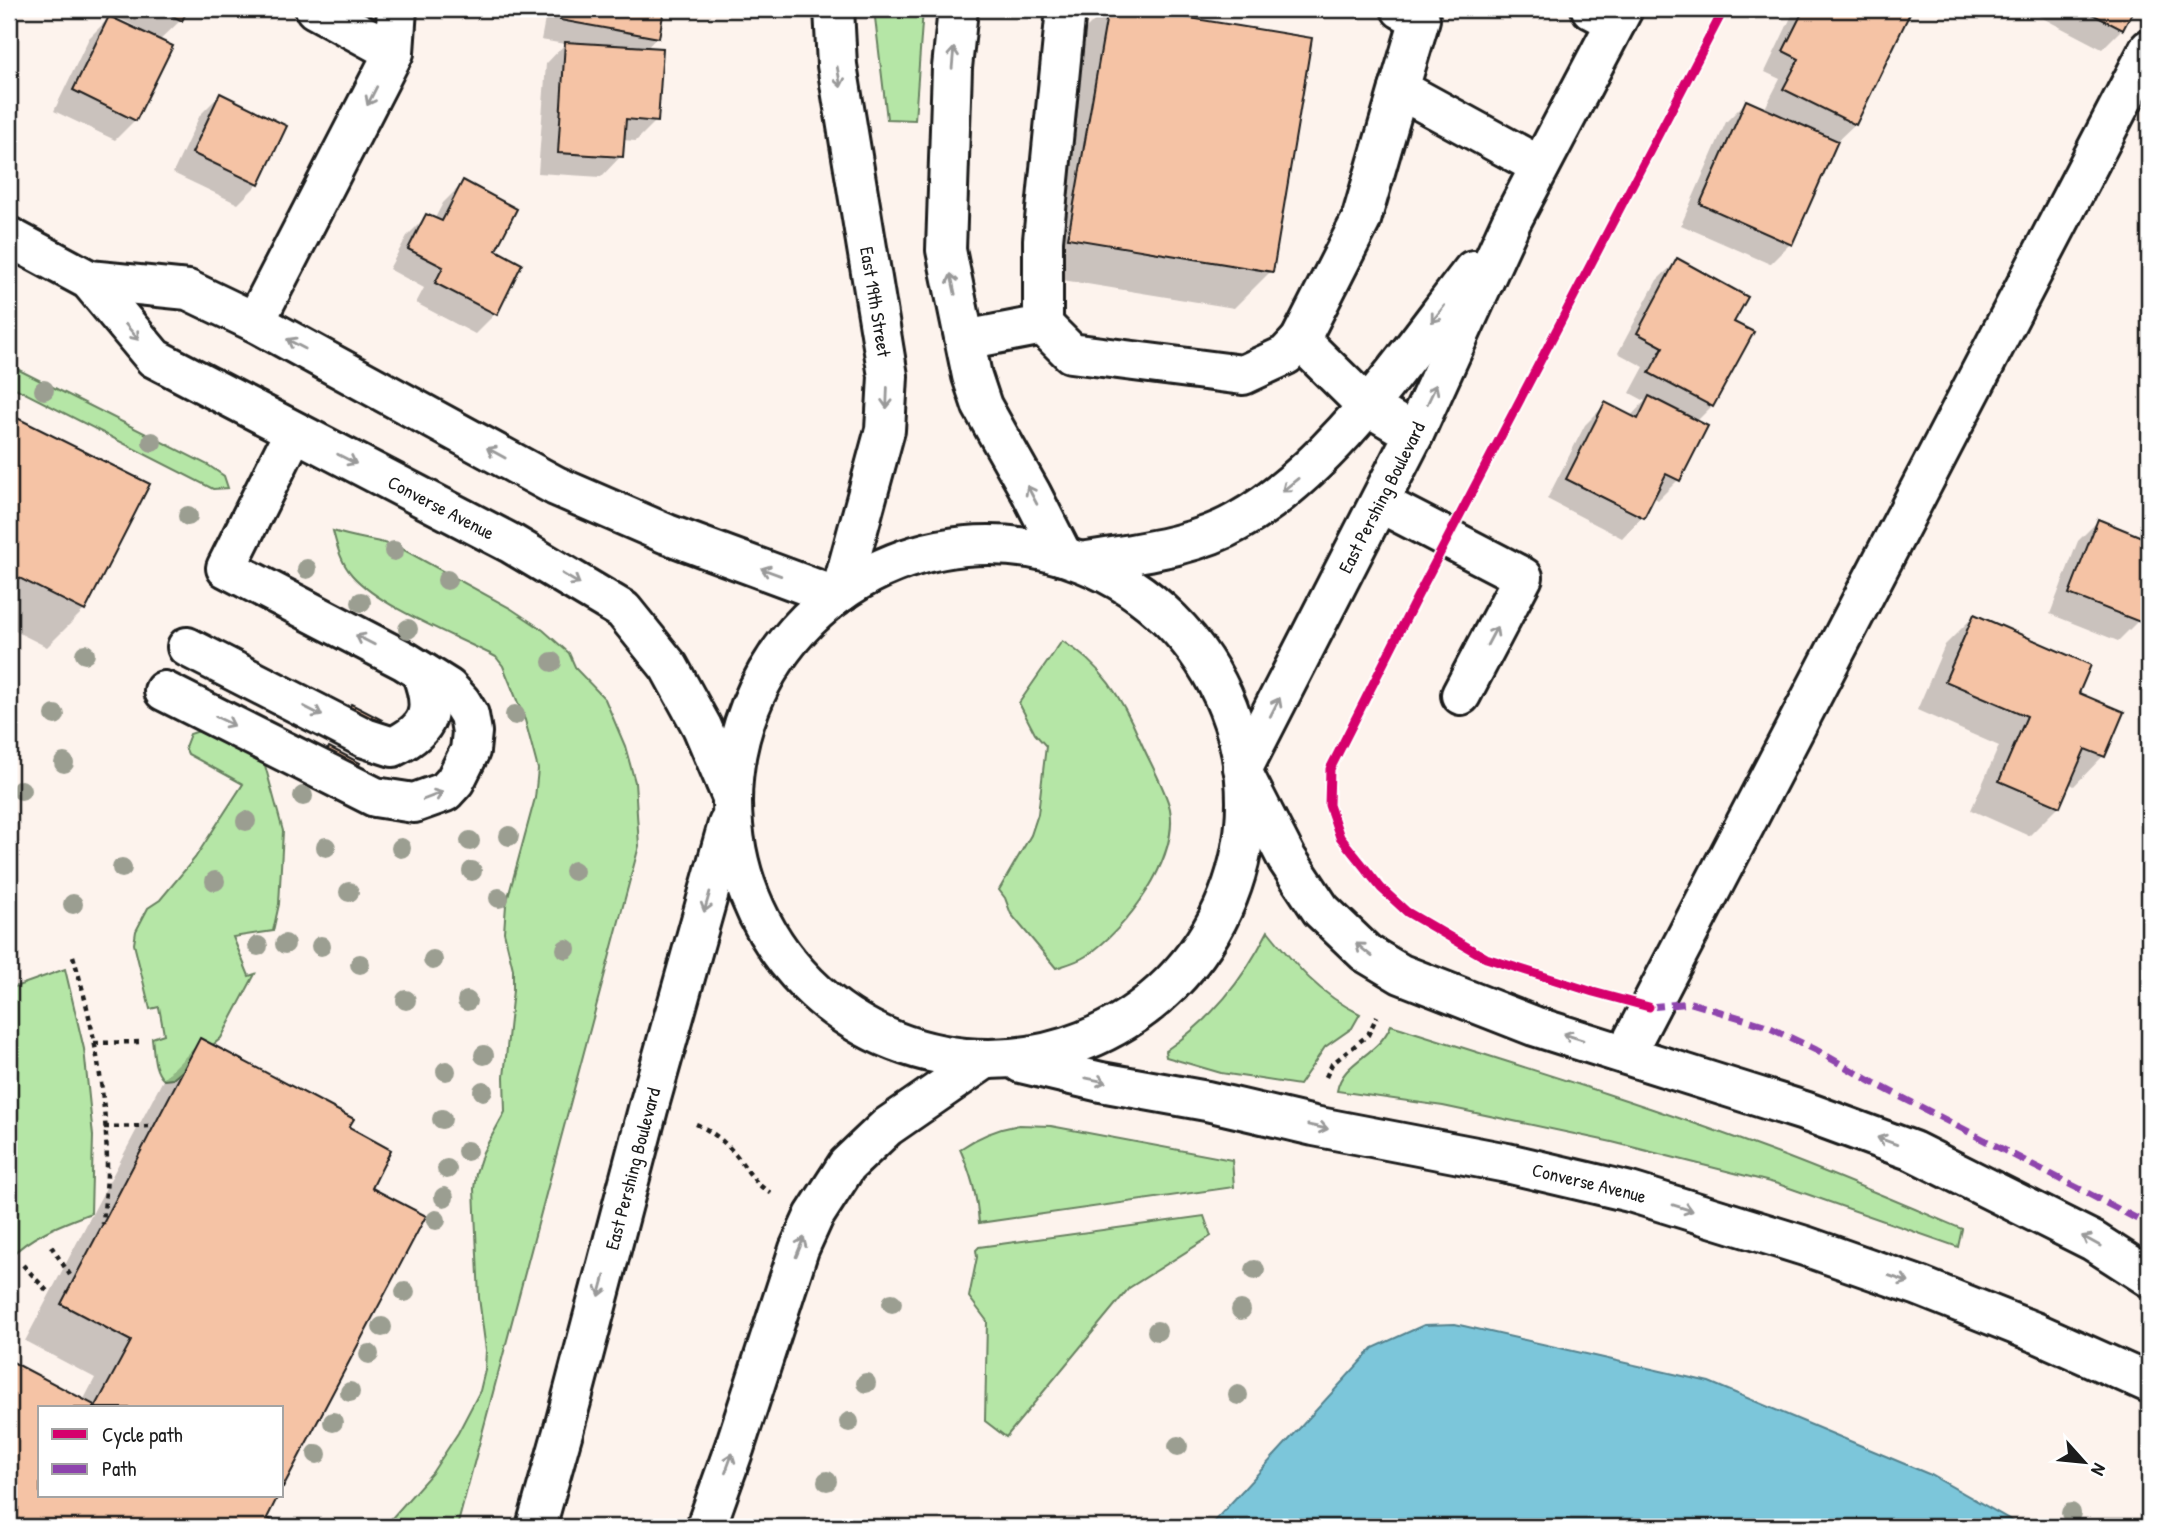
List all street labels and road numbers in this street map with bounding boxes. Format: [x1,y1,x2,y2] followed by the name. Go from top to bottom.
[854,245,898,359] street label: East 19th Street
[1332,417,1431,577] street label: East Pershing Boulevard
[383,469,499,546] street label: Converse Avenue
[599,1084,666,1253] street label: East Pershing Boulevard
[1530,1156,1650,1209] street label: Converse Avenue

